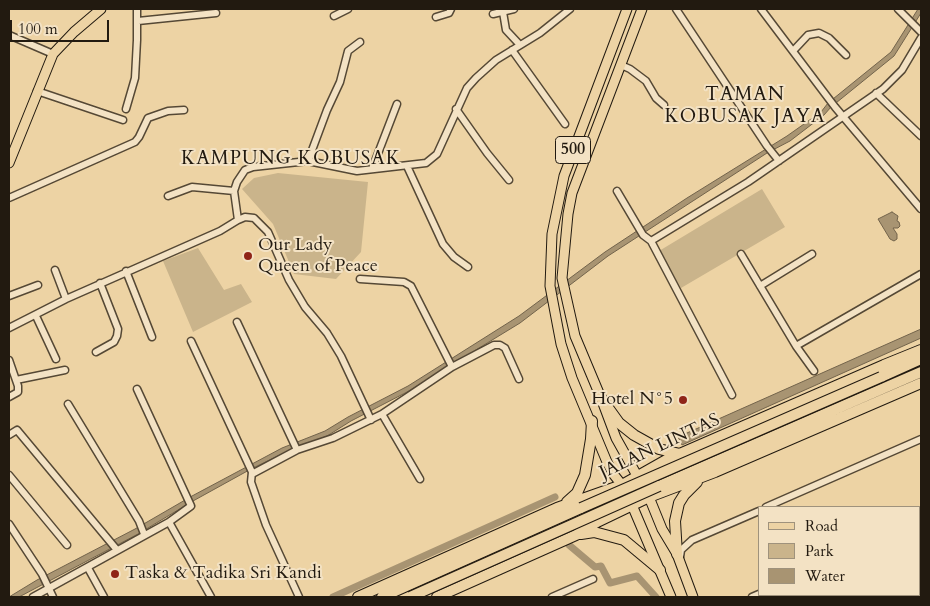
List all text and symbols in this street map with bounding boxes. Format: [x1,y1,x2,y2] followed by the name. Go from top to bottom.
[12,10,111,42] scale bar
[18,19,58,39] text: 100 m
[663,85,827,129] district label: TAMAN KOBUSAK JAYA
[556,136,590,164] road number: 500
[179,149,403,171] district label: KAMPUNG KOBUSAK
[258,235,378,278] place label: Our Lady Queen of Peace
[242,250,254,262] marker: Our Lady Queen of Peace
[591,389,673,411] place label: Hotel N°5
[677,394,689,406] marker: Hotel N°5
[596,410,724,484] street label: JALAN LINTAS
[758,506,920,596] legend
[805,516,838,536] text: Road
[805,541,834,561] text: Park
[125,563,322,585] place label: Taska & Tadika Sri Kandi
[805,566,845,586] text: Water
[109,568,121,580] marker: Taska & Tadika Sri Kandi

